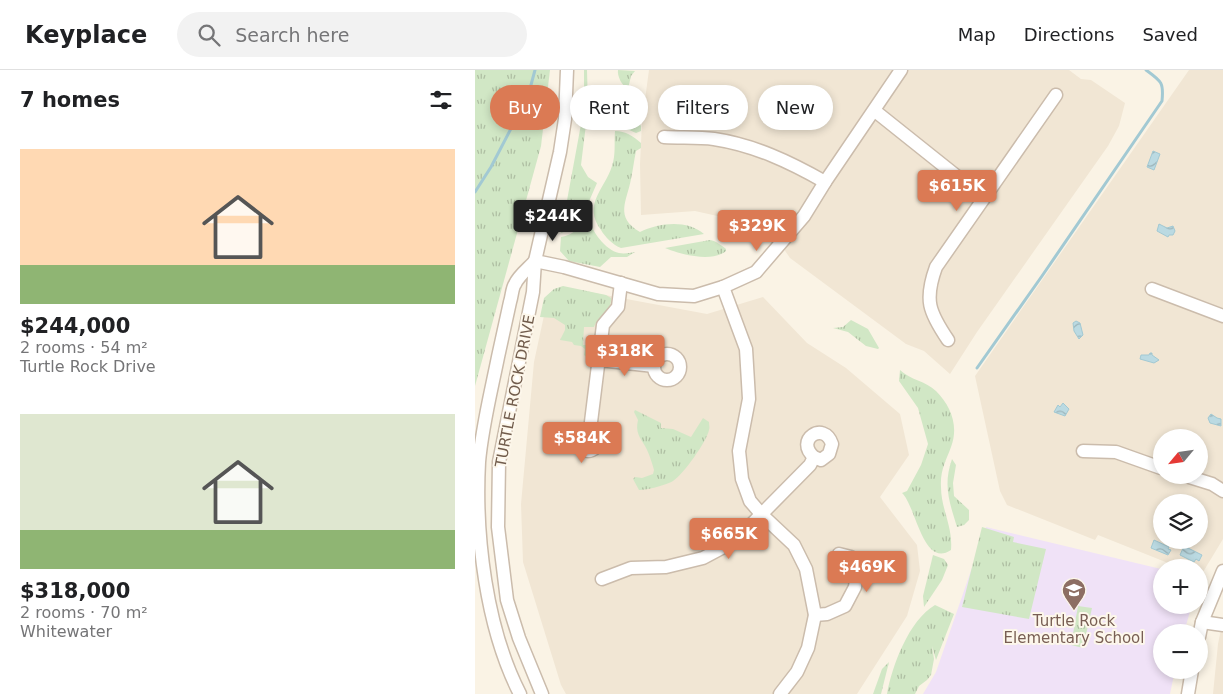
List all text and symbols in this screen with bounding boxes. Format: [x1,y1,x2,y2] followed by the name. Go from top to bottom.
[177,12,527,57] search box
[25,21,147,49] text: Keyplace
[195,21,223,49] icon: search
[235,24,349,46] text: Search here
[958,24,996,45] text: Map
[1024,24,1114,45] text: Directions
[1142,24,1198,45] text: Saved
[490,85,560,130] chip: Buy
[570,85,648,130] chip: Rent
[658,85,748,130] chip: Filters
[758,85,833,130] chip: New
[427,86,455,114] icon: filters
[20,88,120,112] text: 7 homes
[922,170,992,212] pin: $615K
[929,176,985,195] text: $615K
[193,182,283,272] icon: home
[518,200,588,242] pin: $244K
[525,206,581,225] text: $244K
[722,210,792,252] pin: $329K
[729,216,785,235] text: $329K
[491,313,539,470] street label: TURTLE ROCK DRIVE
[20,314,130,338] text: $244,000
[590,334,660,377] pin: $318K
[20,338,148,357] text: 2 rooms · 54 m²
[597,341,653,360] text: $318K
[20,357,156,376] text: Turtle Rock Drive
[547,422,617,464] pin: $584K
[554,428,610,447] text: $584K
[1153,429,1207,484] north arrow
[1153,429,1208,679] map controls
[193,447,283,537] icon: home
[1153,494,1208,549] button: layers
[694,518,764,560] pin: $665K
[701,524,757,543] text: $665K
[832,550,902,593] pin: $469K
[839,557,895,576] text: $469K
[1153,559,1208,614] button: +
[1061,577,1087,611] school or university icon: Turtle Rock Elementary School
[20,579,130,603] text: $318,000
[20,603,148,622] text: 2 rooms · 70 m²
[1004,612,1144,647] place label: Turtle Rock Elementary School
[20,622,112,641] text: Whitewater
[1153,624,1208,679] button: −

